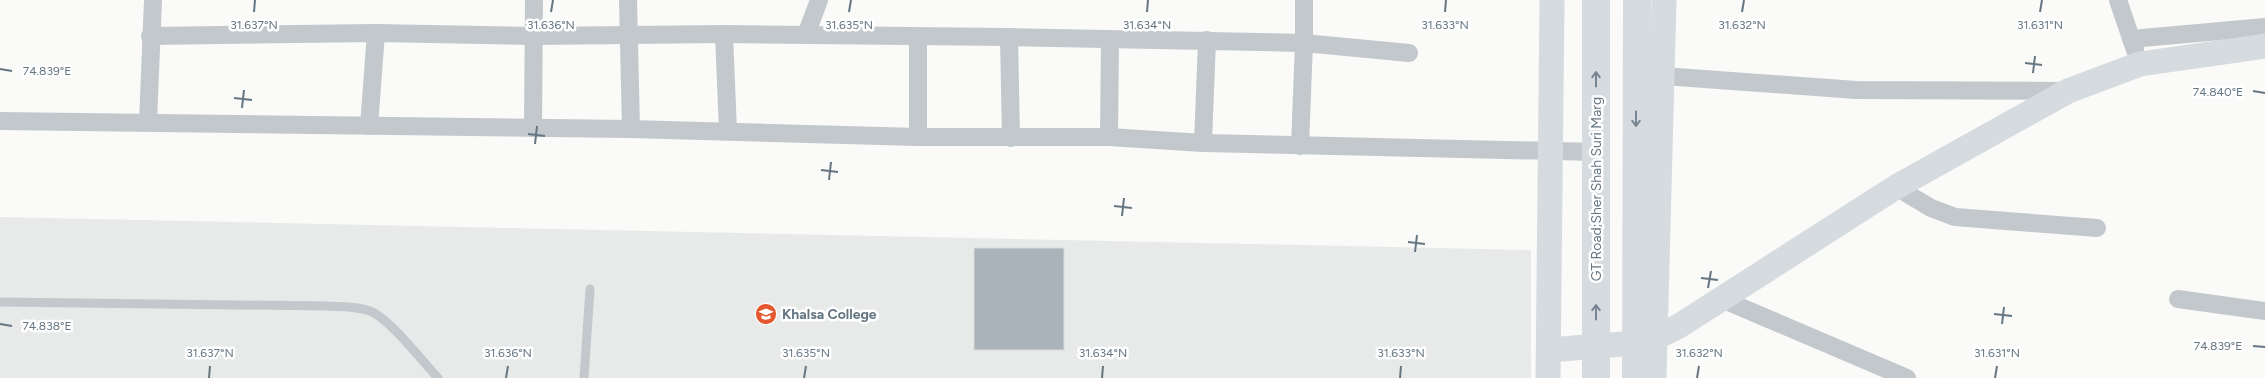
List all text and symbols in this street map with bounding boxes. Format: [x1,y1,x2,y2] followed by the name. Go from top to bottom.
[230,18,278,32] text: 31.637°N
[527,18,575,32] text: 31.636°N
[825,18,873,32] text: 31.635°N
[1123,18,1171,32] text: 31.634°N
[1421,18,1469,32] text: 31.633°N
[1718,18,1766,32] text: 31.632°N
[2017,18,2063,32] text: 31.631°N
[23,64,71,78] text: 74.839°E
[1591,72,1601,88] one-way arrow
[2193,85,2243,99] text: 74.840°E
[1588,97,1605,281] street label: GT Road;Sher Shah Suri Marg
[1632,110,1641,126] one-way arrow
[754,302,778,326] school or university icon: Khalsa College
[1591,304,1601,320] one-way arrow
[782,306,877,323] place label: Khalsa College
[22,319,72,333] text: 74.838°E
[2194,339,2242,353] text: 74.839°E
[186,346,234,360] text: 31.637°N
[484,346,532,360] text: 31.636°N
[782,346,830,360] text: 31.635°N
[1079,346,1127,360] text: 31.634°N
[1377,346,1425,360] text: 31.633°N
[1675,346,1723,360] text: 31.632°N
[1974,346,2020,360] text: 31.631°N

